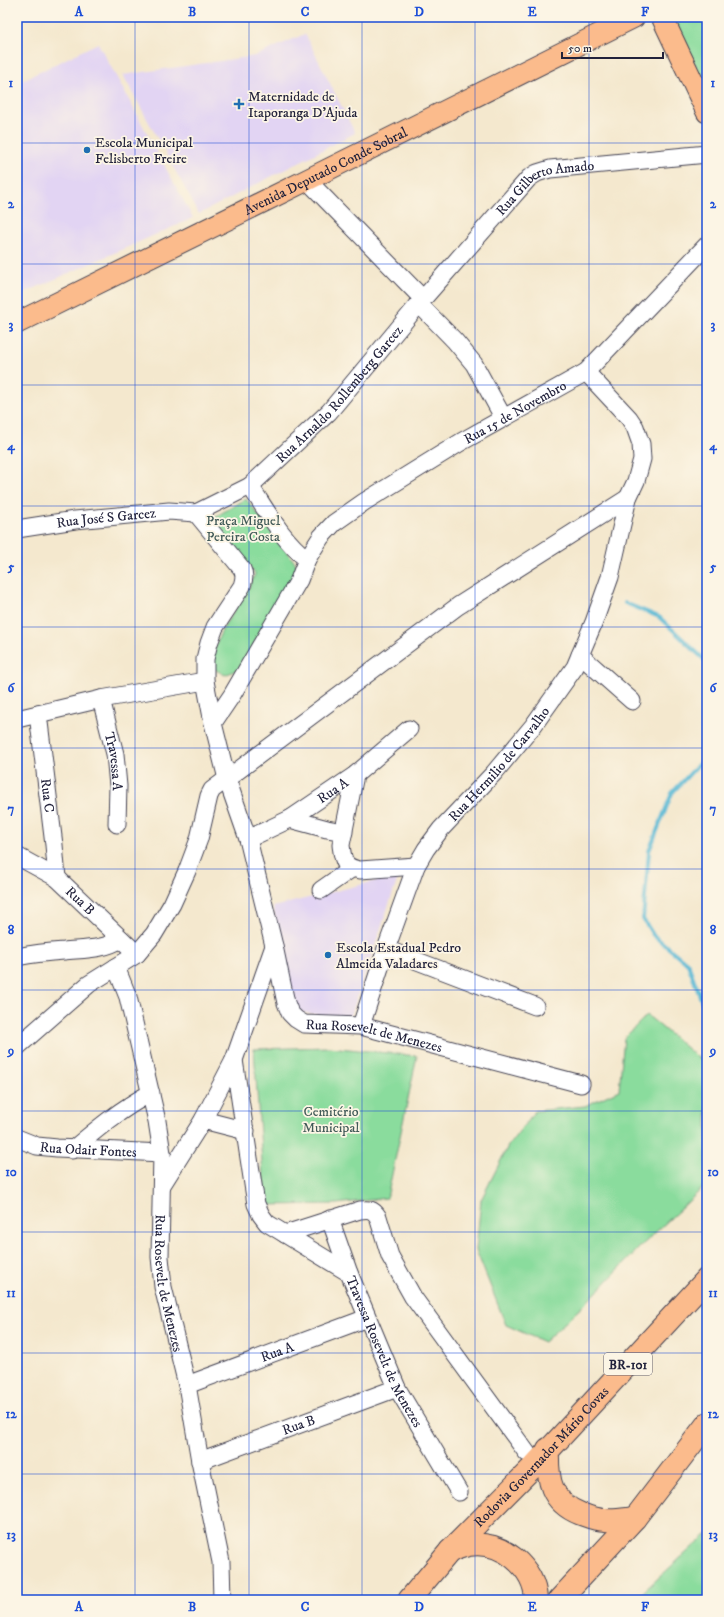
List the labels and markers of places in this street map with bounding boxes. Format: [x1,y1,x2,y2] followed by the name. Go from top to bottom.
[248,88,358,122] place label: Maternidade de Itaporanga D'Ajuda
[233,98,245,110] marker: Maternidade de Itaporanga D'Ajuda
[95,134,193,168] place label: Escola Municipal Felisberto Freire
[82,145,92,155] marker: Escola Municipal Felisberto Freire
[336,939,461,973] place label: Escola Estadual Pedro Almeida Valadares
[323,950,333,960] marker: Escola Estadual Pedro Almeida Valadares

